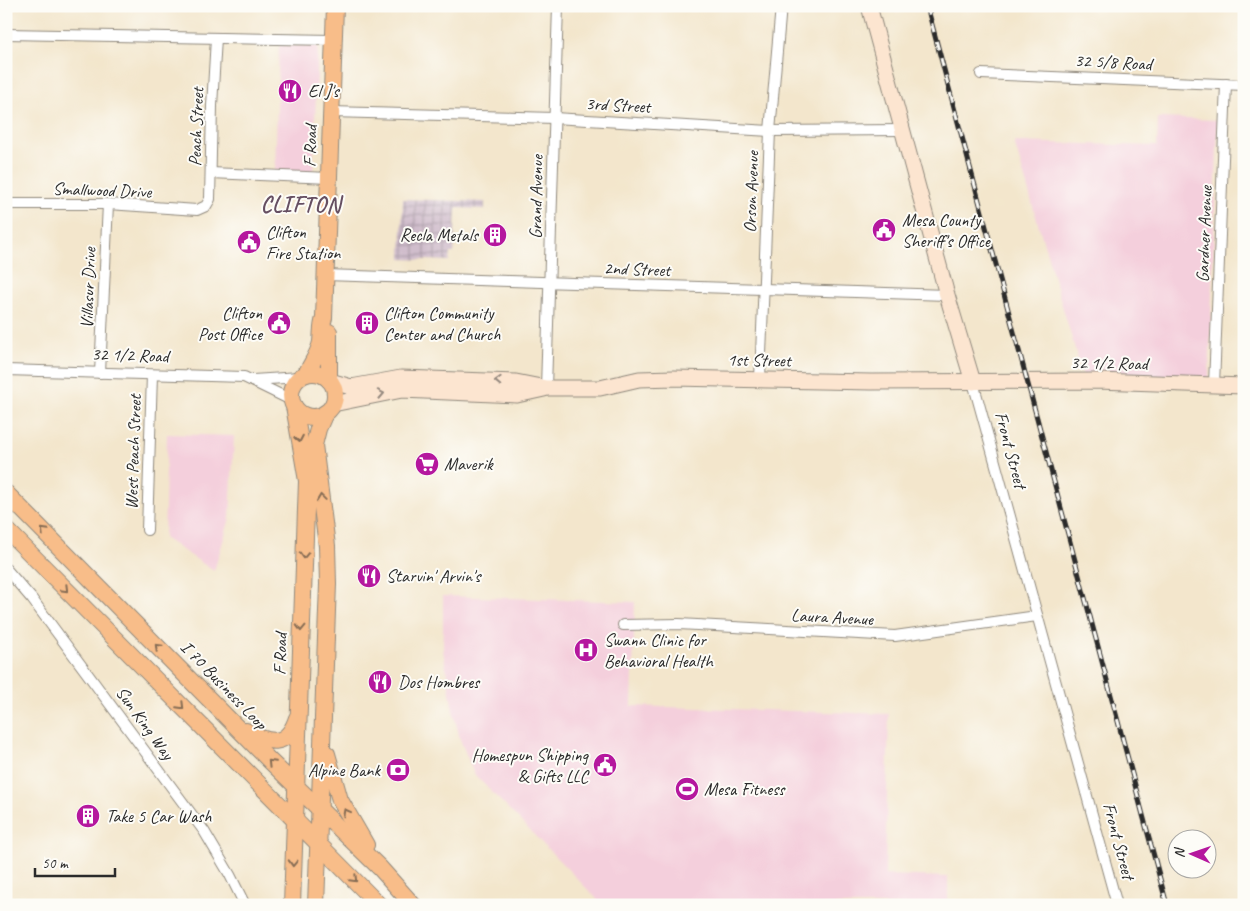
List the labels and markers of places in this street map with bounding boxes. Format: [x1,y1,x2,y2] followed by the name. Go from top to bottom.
[277,78,303,104] restaurant icon: El J's
[308,80,341,102] place label: El J's
[902,209,991,252] place label: Mesa County Sheriff's Office
[871,217,897,243] public building icon: Mesa County Sheriff's Office
[266,221,341,264] place label: Clifton Fire Station
[482,222,508,248] building icon: Recla Metals
[400,224,480,246] place label: Recla Metals
[236,229,262,255] public building icon: Clifton Fire Station
[198,302,263,345] place label: Clifton Post Office
[384,302,501,345] place label: Clifton Community Center and Church
[266,310,292,336] public building icon: Clifton Post Office
[354,310,380,336] building icon: Clifton Community Center and Church
[414,451,440,477] supermarket icon: Maverik
[444,453,494,475] place label: Maverik
[356,563,382,589] restaurant icon: Starvin' Arvin's
[386,565,482,587] place label: Starvin' Arvin's
[604,629,714,672] place label: Swann Clinic for Behavioral Health
[573,637,599,663] hospital icon: Swann Clinic for Behavioral Health
[367,669,393,695] restaurant icon: Dos Hombres
[398,671,481,693] place label: Dos Hombres
[472,744,590,787] place label: Homespun Shipping & Gifts LLC
[592,752,618,778] public building icon: Homespun Shipping & Gifts LLC
[385,757,411,783] bank icon: Alpine Bank
[308,759,381,781] place label: Alpine Bank
[674,776,700,802] sports icon: Mesa Fitness
[704,778,786,800] place label: Mesa Fitness
[75,803,101,829] building icon: Take 5 Car Wash
[106,805,212,827] place label: Take 5 Car Wash

